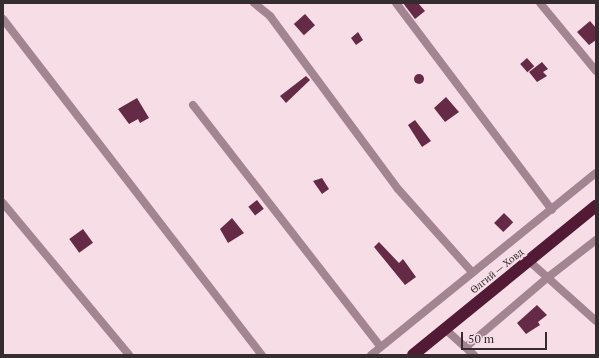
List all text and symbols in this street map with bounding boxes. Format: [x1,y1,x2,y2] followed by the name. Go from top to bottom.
[468,246,526,296] street label: Өлгий — Ховд
[463,324,549,350] scale bar
[468,331,494,346] text: 50 m

